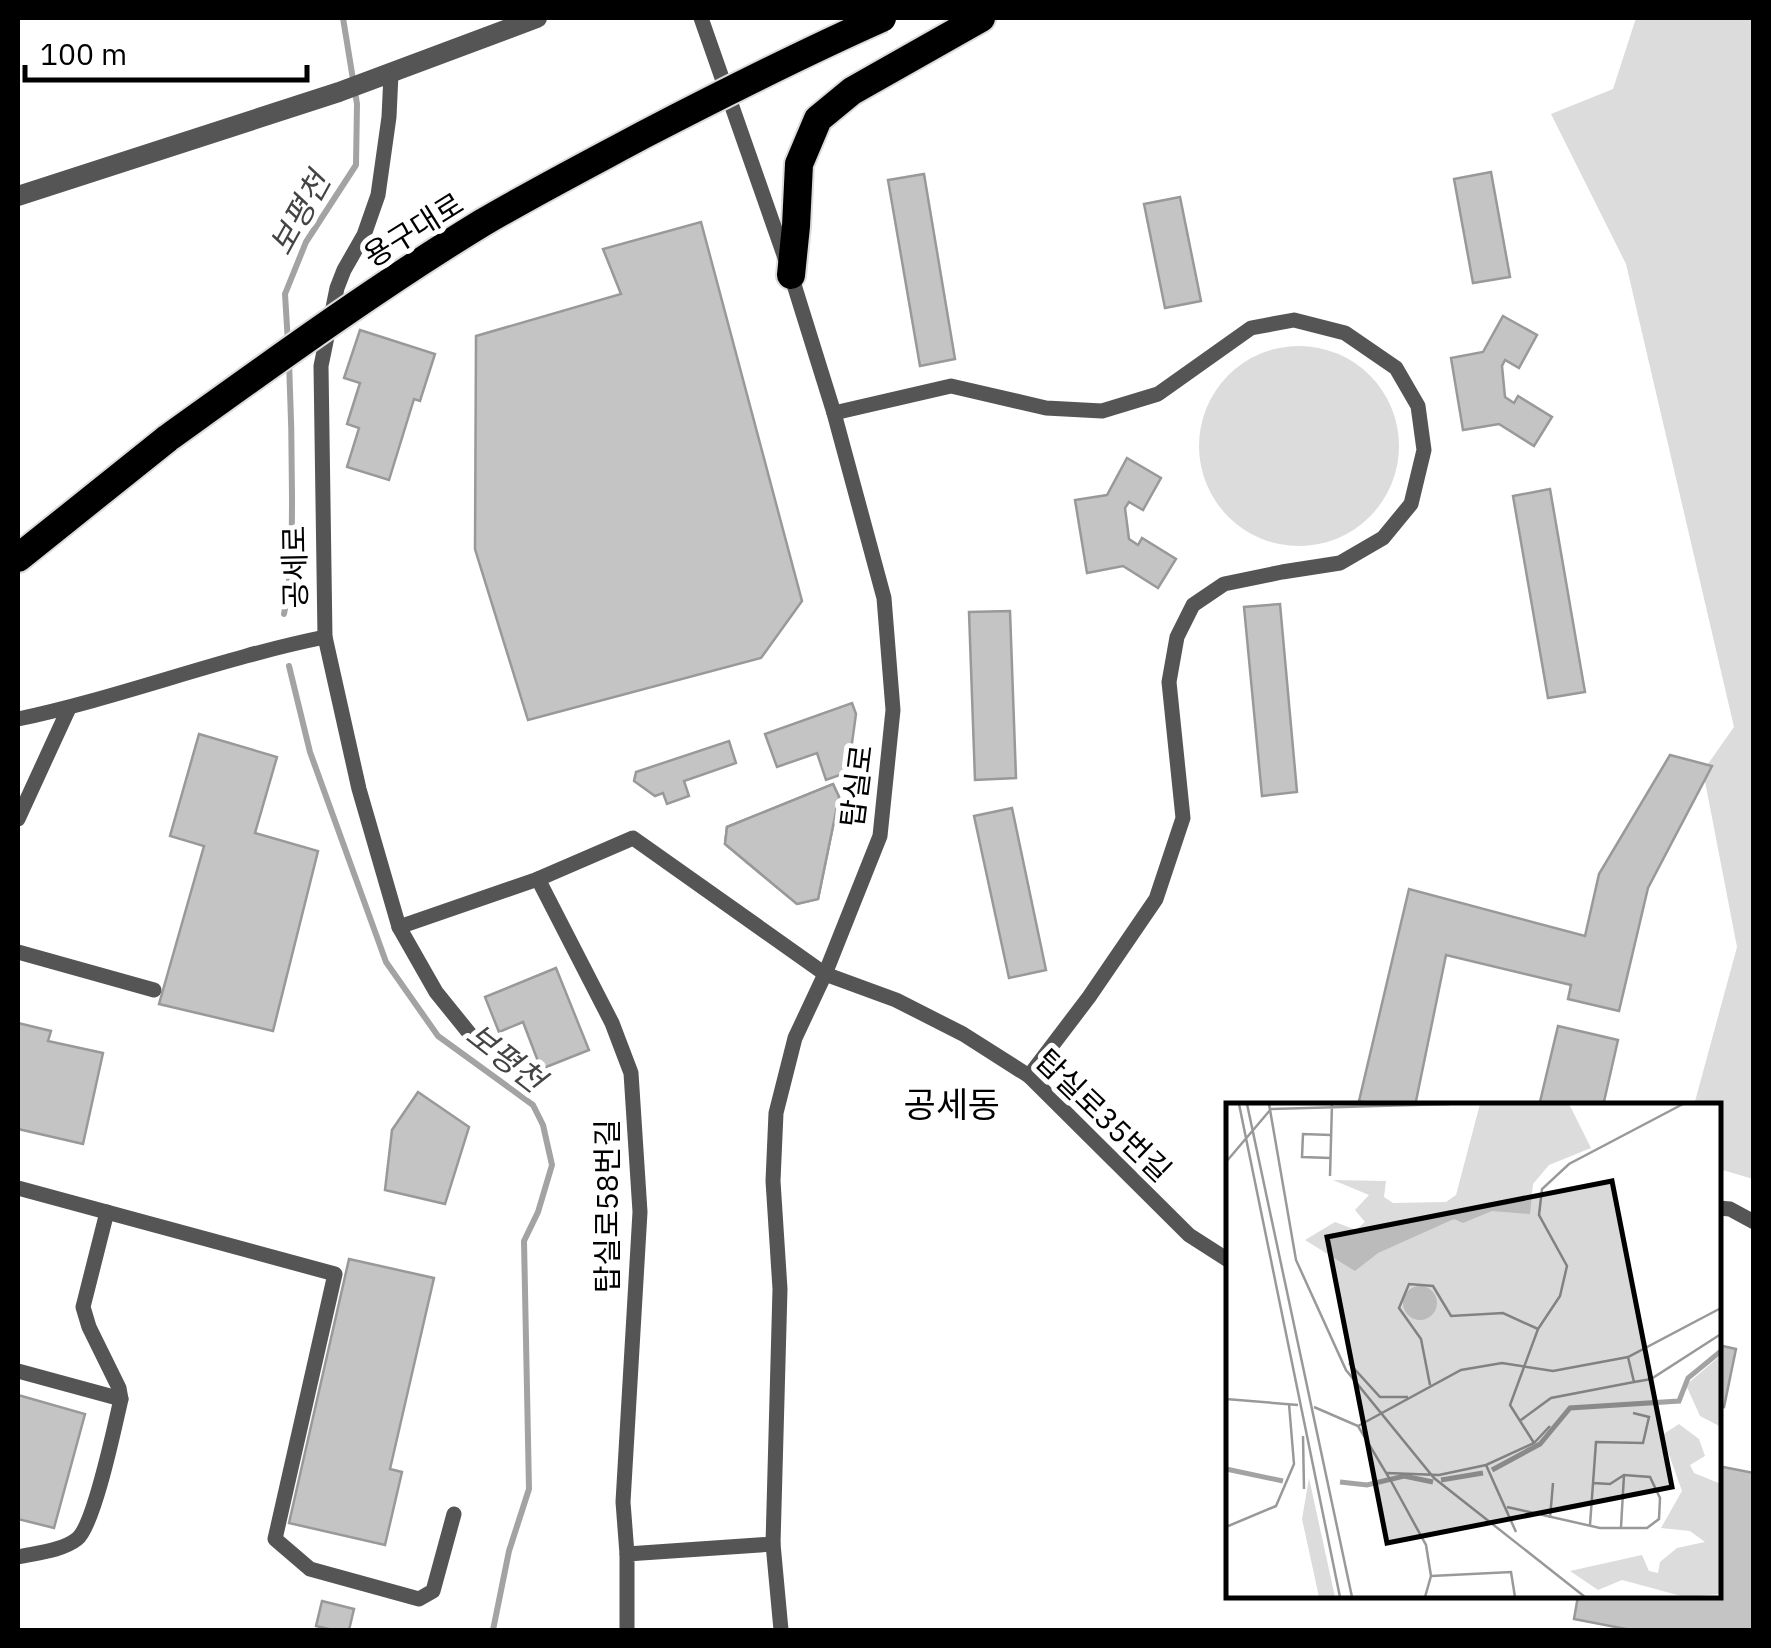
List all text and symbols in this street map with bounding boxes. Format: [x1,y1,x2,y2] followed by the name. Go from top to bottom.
[25,20,308,82] scale bar
[40,34,127,73] text: 100 m
[259,161,341,262] water label: 보평천
[356,183,470,275] street label: 용구대로
[274,525,314,609] street label: 공세로
[832,743,880,829] street label: 탑실로
[458,1013,557,1103] water label: 보평천
[1028,1041,1180,1189] street label: 탑실로35번길
[904,1081,1000,1127] district label: 공세동
[1226,1103,1721,1598] inset map
[587,1119,626,1293] street label: 탑실로58번길

